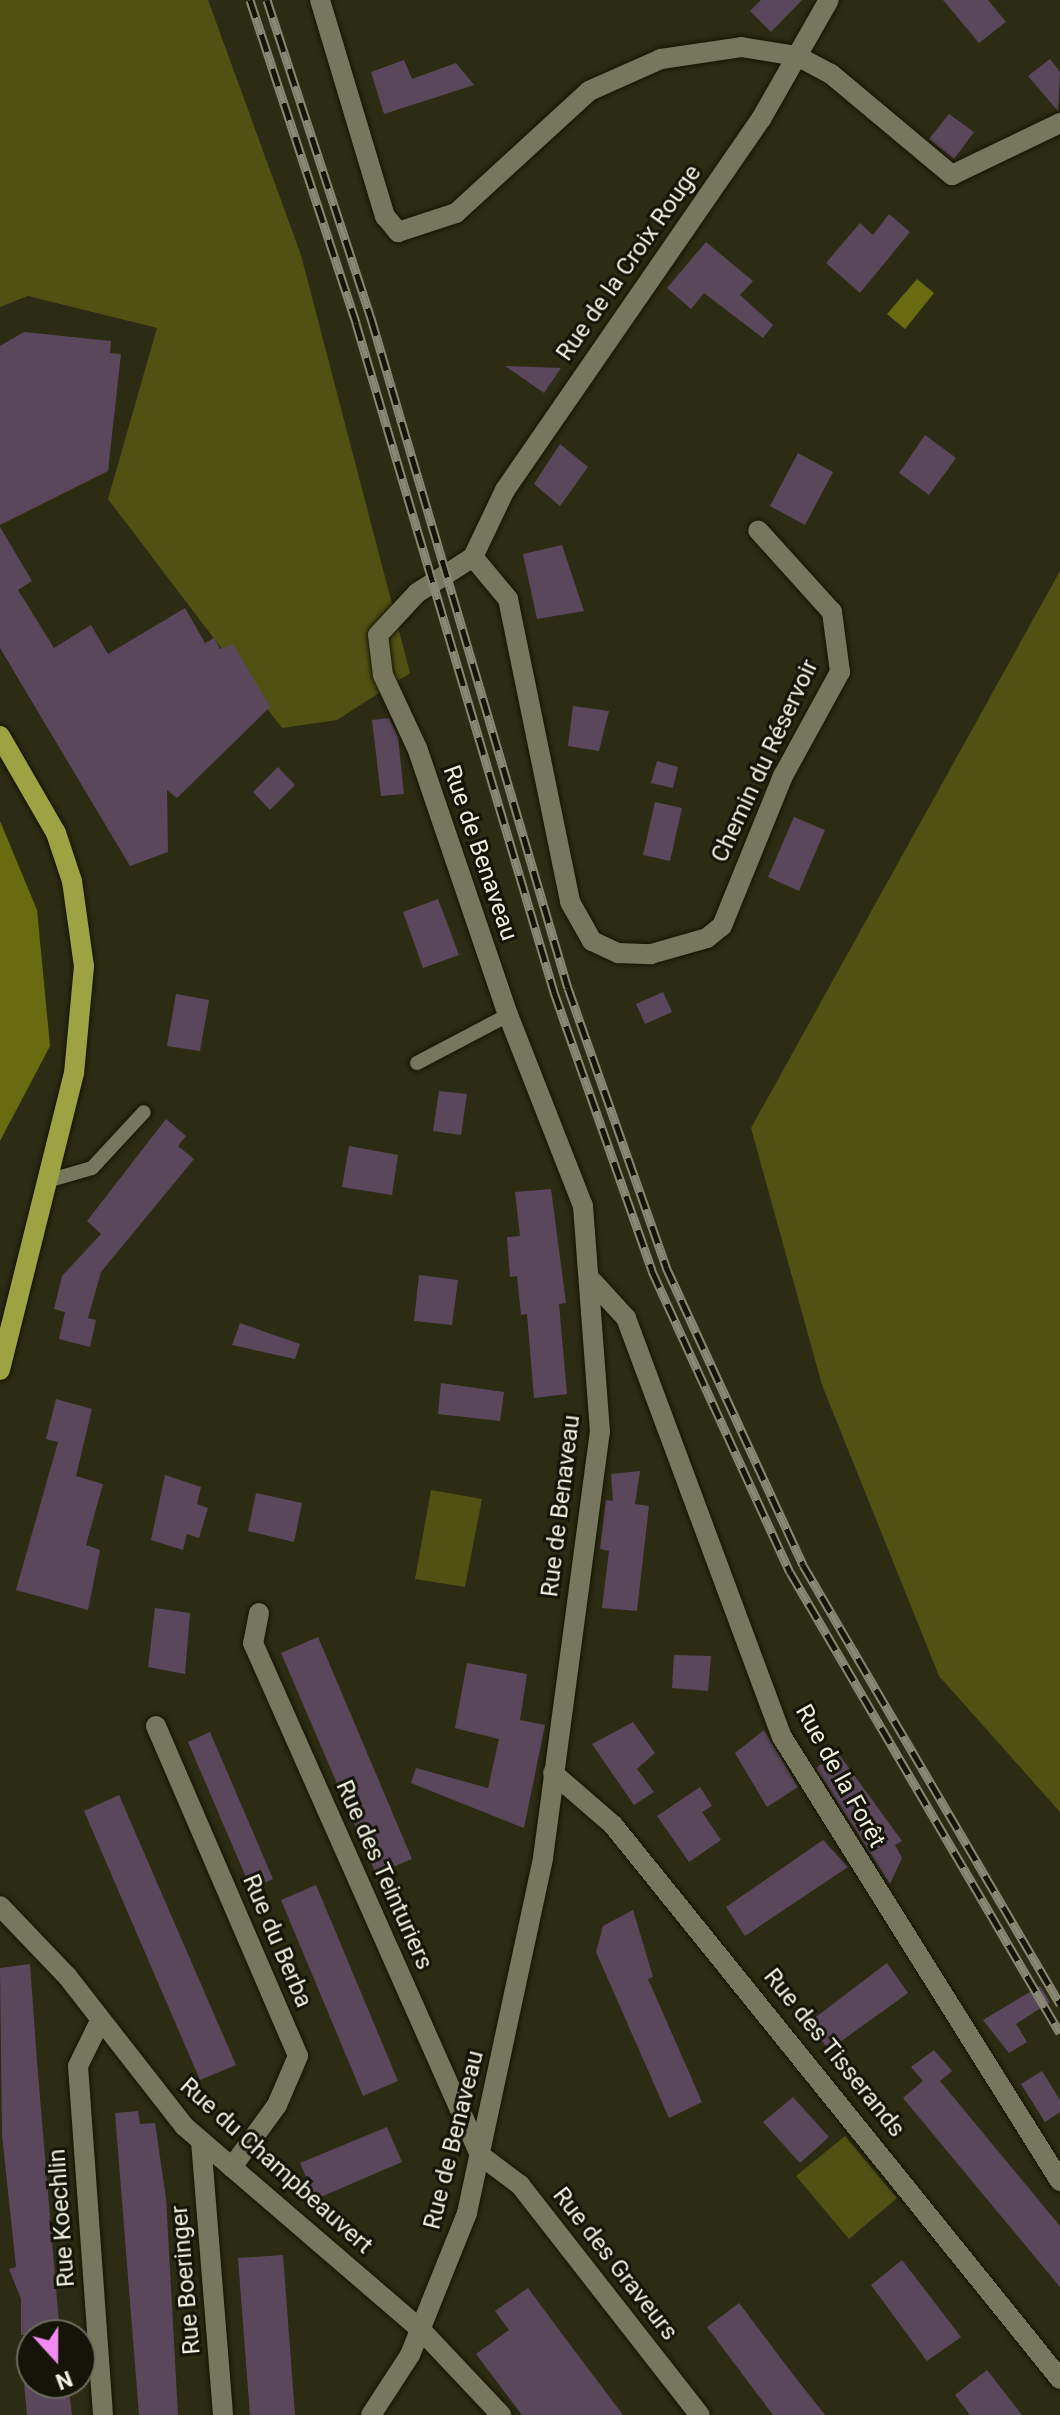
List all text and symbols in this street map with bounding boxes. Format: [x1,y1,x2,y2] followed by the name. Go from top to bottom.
[551,159,707,367] street label: Rue de la Croix Rouge
[705,655,825,867] street label: Chemin du Réservoir
[437,762,523,944] street label: Rue de Benaveau
[536,1413,586,1599] street label: Rue de Benaveau
[789,1700,891,1852] street label: Rue de la Forêt
[329,1776,439,1974] street label: Rue des Teinturiers
[236,1870,318,2012] street label: Rue du Berba
[757,1963,911,2143] street label: Rue des Tisserands
[418,2048,490,2232] street label: Rue de Benaveau
[174,2072,378,2260] street label: Rue du Champbeauvert
[43,2148,81,2288] street label: Rue Koechlin
[546,2182,684,2346] street label: Rue des Graveurs
[165,2204,207,2356] street label: Rue Boeringer
[16,2319,96,2399] north arrow
[52,2366,76,2394] text: N

